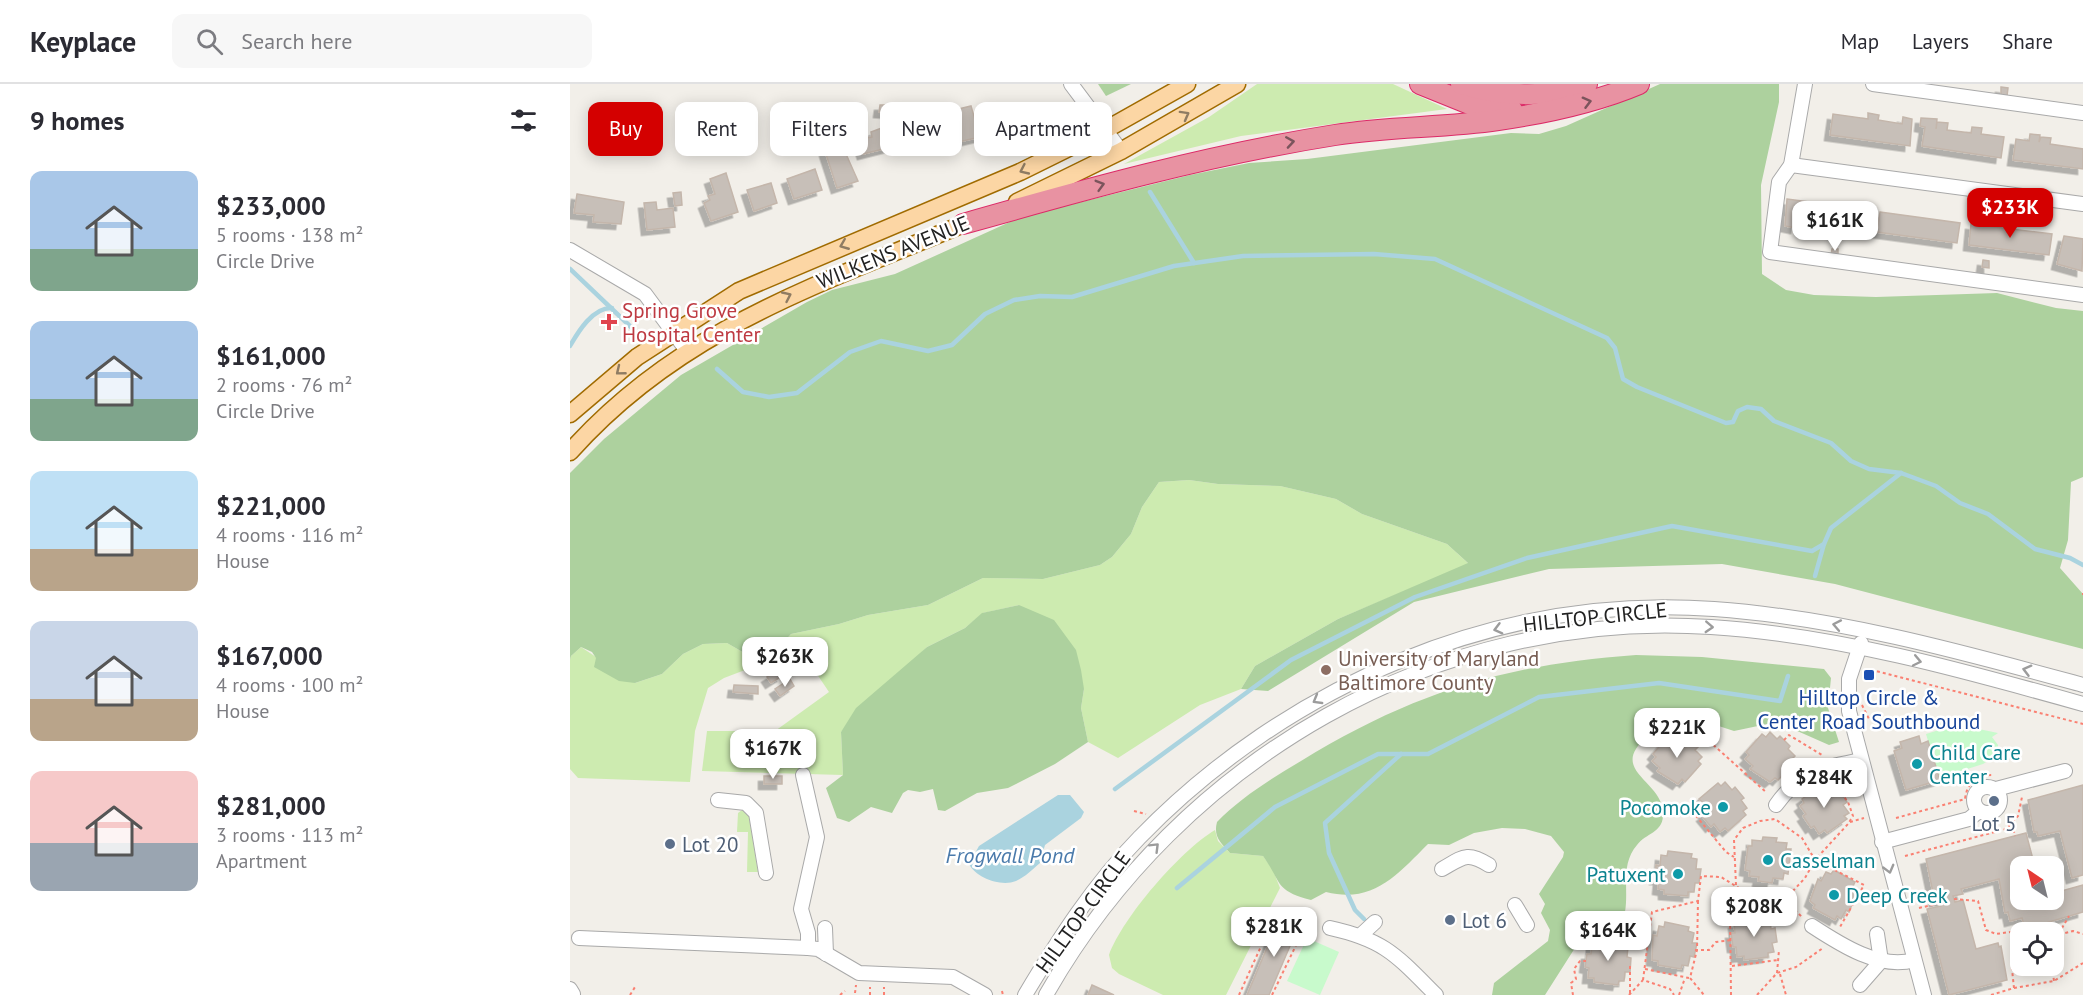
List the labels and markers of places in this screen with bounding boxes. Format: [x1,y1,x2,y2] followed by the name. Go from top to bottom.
[1968,188,2052,239] pin: $233K
[1793,201,1877,252] pin: $161K
[622,297,761,348] place label: Spring Grove Hospital Center
[600,313,618,331] marker: Spring Grove Hospital Center
[743,637,827,688] pin: $263K
[1338,645,1539,696] place label: University of Maryland Baltimore County
[1319,663,1333,677] marker: University of Maryland Baltimore County
[1862,668,1876,682] marker: Hilltop Circle & Center Road Southbound
[1758,684,1980,735] place label: Hilltop Circle & Center Road Southbound
[1635,708,1719,759] pin: $221K
[731,729,815,780] pin: $167K
[1929,739,2021,790] place label: Child Care Center
[1910,757,1924,771] marker: Child Care Center
[1782,758,1866,809] pin: $284K
[1620,794,1711,821] place label: Pocomoke
[1987,794,2001,808] marker: Lot 5
[1716,800,1730,814] marker: Pocomoke
[1971,810,2017,837] place label: Lot 5
[682,831,739,858] place label: Lot 20
[663,837,677,851] marker: Lot 20
[1780,847,1876,874] place label: Casselman
[1761,853,1775,867] marker: Casselman
[1587,861,1666,888] place label: Patuxent
[1671,867,1685,881] marker: Patuxent
[1846,882,1948,909] place label: Deep Creek
[1712,887,1796,938] pin: $208K
[1827,888,1841,902] marker: Deep Creek
[1232,907,1316,958] pin: $281K
[1462,907,1507,934] place label: Lot 6
[1566,911,1650,962] pin: $164K
[1443,913,1457,927] marker: Lot 6

